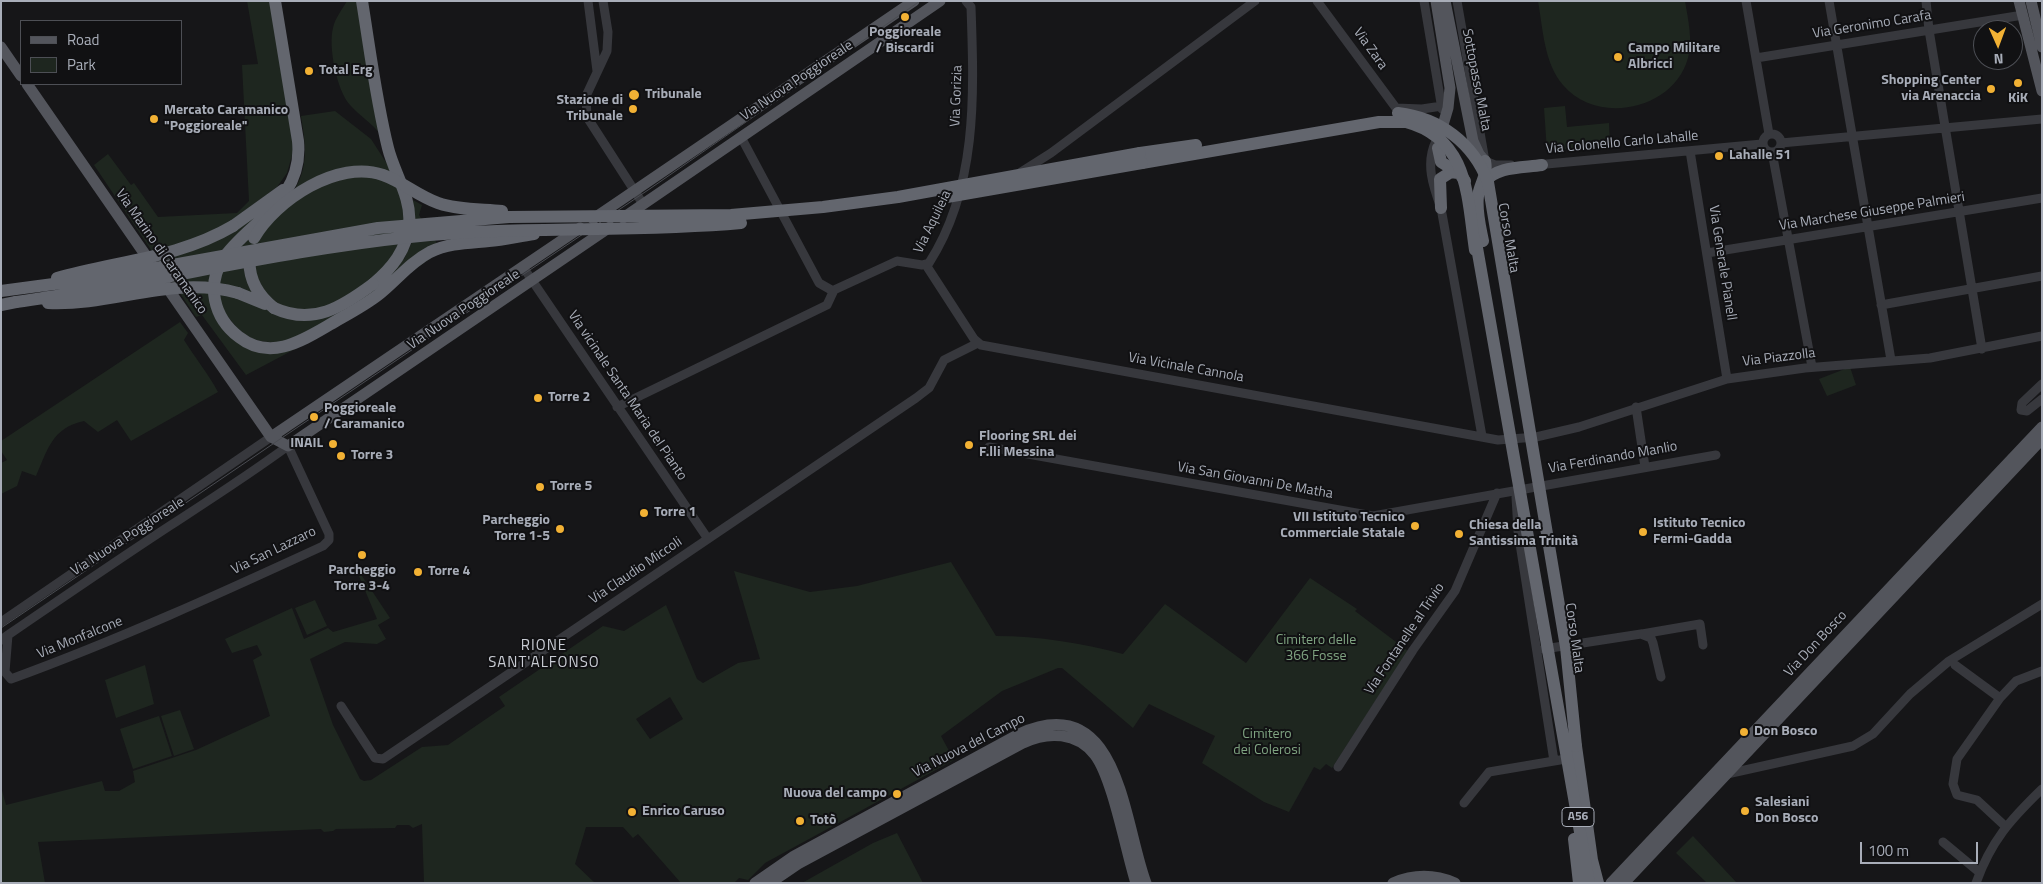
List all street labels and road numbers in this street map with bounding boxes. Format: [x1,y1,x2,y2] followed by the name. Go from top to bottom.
[1811,7,1933,43] street label: Via Geronimo Carafa
[1349,25,1391,73] street label: Via Zara
[1458,27,1494,133] street label: Sottopasso Malta
[738,37,856,125] street label: Via Nuova Poggioreale
[948,65,966,127] street label: Via Gorizia
[1545,128,1699,158] street label: Via Colonello Carlo Lahalle
[111,186,211,318] street label: Via Marino di Caramanico
[911,188,955,256] street label: Via Aquileia
[1778,189,1966,235] street label: Via Marchese Giuseppe Palmieri
[1494,202,1522,274] street label: Corso Malta
[1705,204,1739,322] street label: Via Generale Pianell
[405,266,523,354] street label: Via Nuova Poggioreale
[564,308,690,484] street label: Via vicinale Santa Maria del Pianto
[1742,345,1816,371] street label: Via Piazzolla
[1127,350,1245,386] street label: Via Vicinale Cannola
[1547,438,1679,478] street label: Via Ferdinando Manlio
[1176,459,1334,503] street label: Via San Giovanni De Matha
[68,494,188,580] street label: Via Nuova Poggioreale
[229,523,319,579] street label: Via San Lazzaro
[586,534,686,608] street label: Via Claudio Miccoli
[1361,580,1449,698] street label: Via Fontanelle al Trivio
[1561,602,1587,674] street label: Corso Malta
[1781,607,1851,681] street label: Via Don Bosco
[35,613,125,663] street label: Via Monfalcone
[910,710,1028,782] street label: Via Nuova del Campo
[1562,808,1594,826] road number: A56

